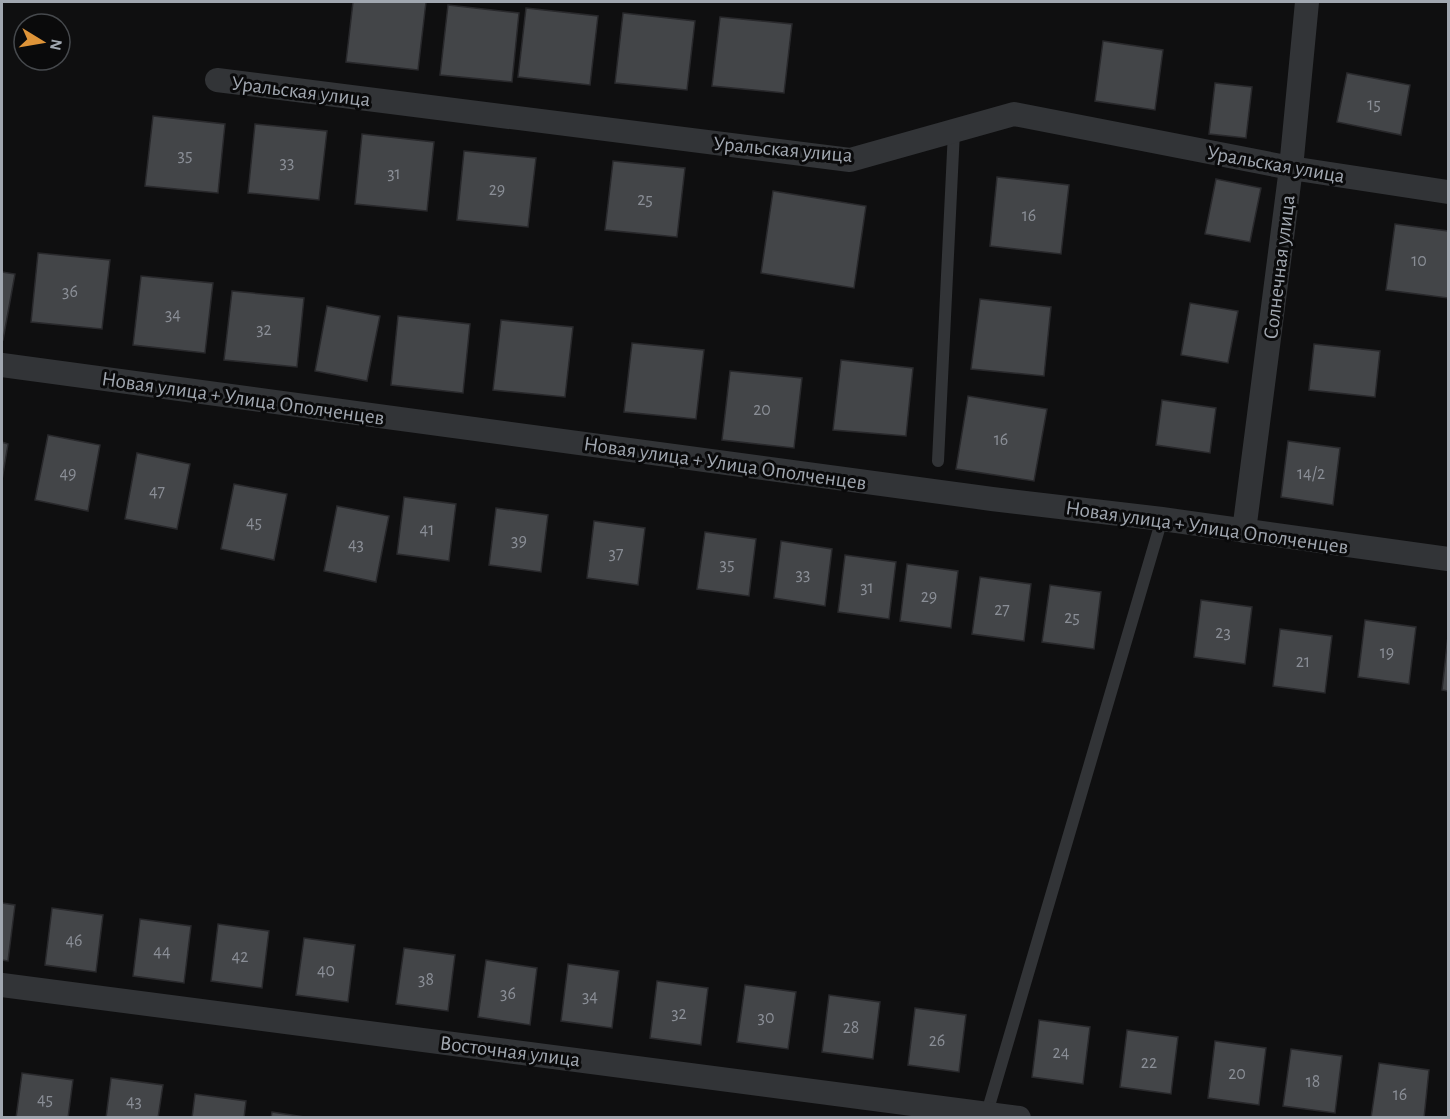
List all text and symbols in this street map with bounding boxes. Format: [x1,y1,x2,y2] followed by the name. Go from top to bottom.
[12,12,72,72] north arrow
[47,38,65,52] text: N
[230,73,372,110] street label: Уральская улица
[1367,96,1381,114] house number: 15
[712,133,854,166] street label: Уральская улица
[1205,142,1347,187] street label: Уральская улица
[178,147,192,165] house number: 35
[280,154,294,172] house number: 33
[387,165,401,183] house number: 31
[489,181,505,199] house number: 29
[637,191,653,209] house number: 25
[1260,193,1299,340] street label: Солнечная улица
[1022,207,1036,225] house number: 16
[1411,252,1427,270] house number: 10
[62,283,78,301] house number: 36
[165,306,181,324] house number: 34
[256,321,272,339] house number: 32
[100,368,386,429] street label: Новая улица + Улица Ополченцев
[753,401,771,419] house number: 20
[994,431,1008,449] house number: 16
[582,433,868,494] street label: Новая улица + Улица Ополченцев
[59,465,77,483] house number: 49
[1297,465,1325,483] house number: 14/2
[149,483,165,501] house number: 47
[1064,497,1350,558] street label: Новая улица + Улица Ополченцев
[246,514,262,532] house number: 45
[420,521,434,539] house number: 41
[511,532,527,550] house number: 39
[348,536,364,554] house number: 43
[609,545,623,563] house number: 37
[720,556,734,574] house number: 35
[796,566,810,584] house number: 33
[860,579,874,597] house number: 31
[921,588,937,606] house number: 29
[994,601,1010,619] house number: 27
[1064,609,1080,627] house number: 25
[1215,624,1231,642] house number: 23
[1380,644,1394,662] house number: 19
[1296,653,1310,671] house number: 21
[65,932,83,950] house number: 46
[153,943,171,961] house number: 44
[232,948,248,966] house number: 42
[317,962,335,980] house number: 40
[418,971,434,989] house number: 38
[500,985,516,1003] house number: 36
[582,988,598,1006] house number: 34
[671,1005,687,1023] house number: 32
[758,1009,774,1027] house number: 30
[843,1019,859,1037] house number: 28
[439,1032,582,1071] street label: Восточная улица
[929,1032,945,1050] house number: 26
[1053,1044,1070,1062] house number: 24
[1141,1054,1157,1072] house number: 22
[1228,1065,1246,1083] house number: 20
[1306,1073,1320,1091] house number: 18
[1393,1086,1407,1104] house number: 16
[37,1091,53,1109] house number: 45
[126,1093,142,1111] house number: 43

